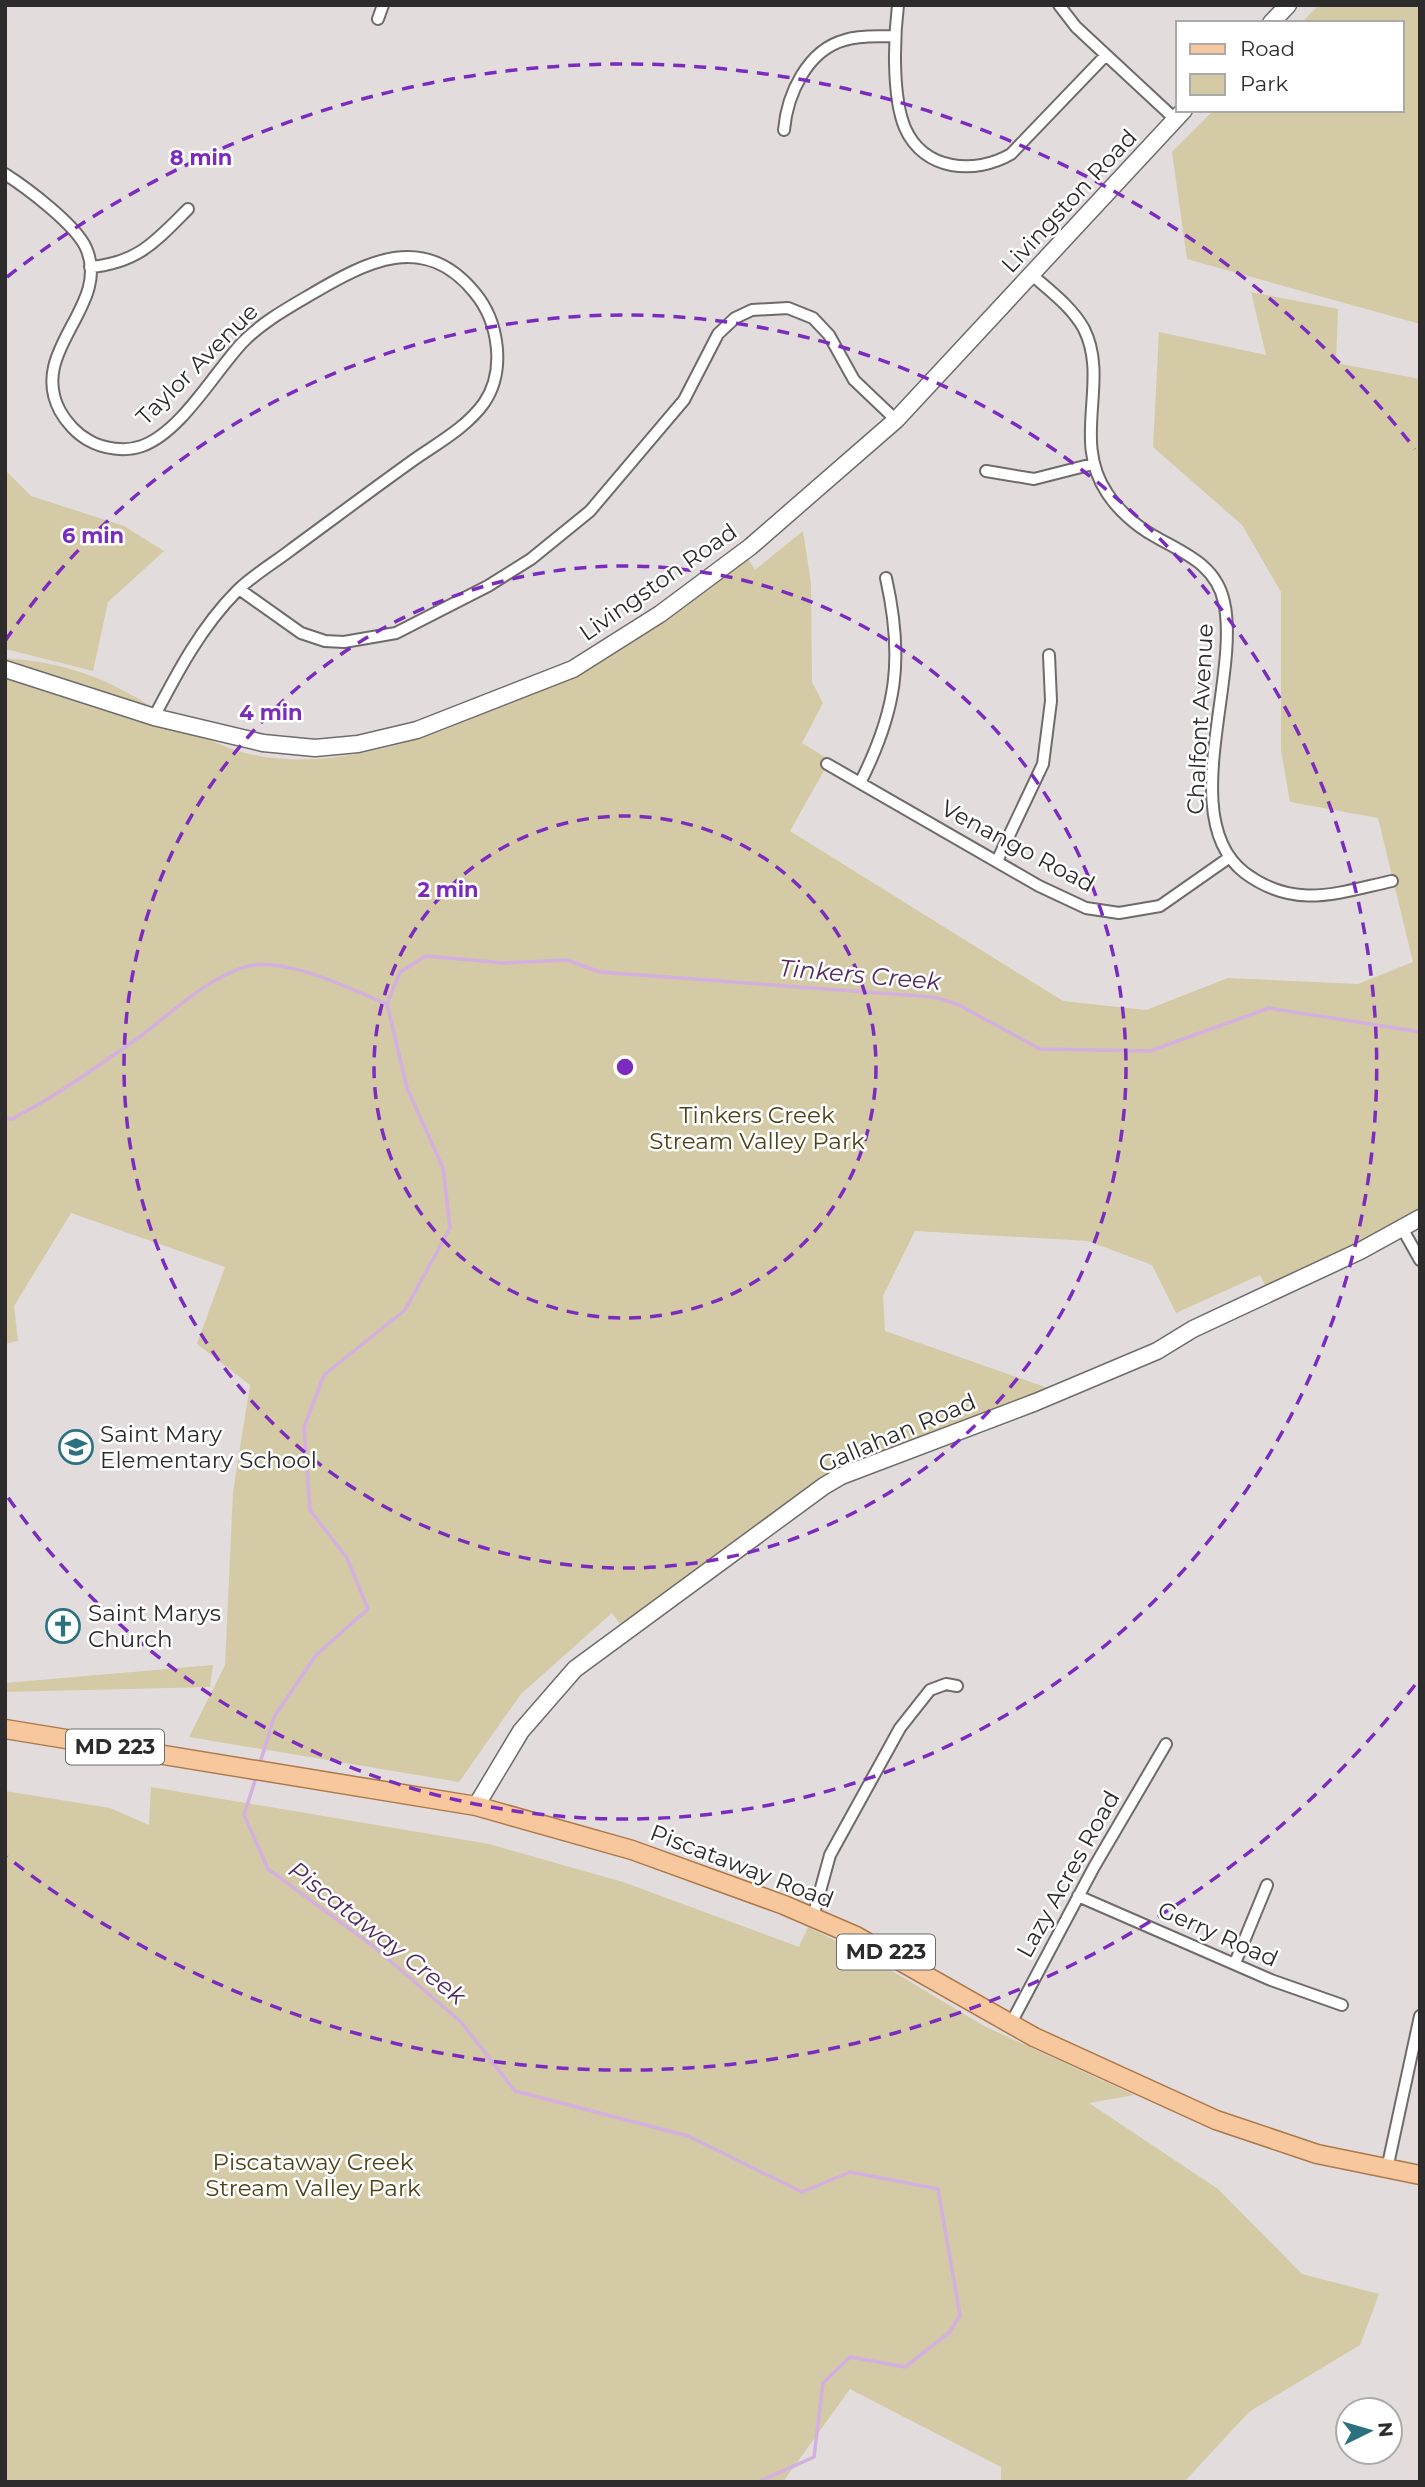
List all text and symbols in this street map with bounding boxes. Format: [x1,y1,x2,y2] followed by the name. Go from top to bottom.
[1176,21,1404,112] legend
[1240,36,1295,61] text: Road
[1240,71,1288,96] text: Park
[995,123,1143,279] street label: Livingston Road
[170,145,232,170] text: 8 min
[130,297,264,431] street label: Taylor Avenue
[574,517,742,647] street label: Livingston Road
[62,523,124,548] text: 6 min
[1181,623,1219,815] street label: Chalfont Avenue
[239,700,303,725] text: 4 min
[937,794,1099,898] street label: Venango Road
[417,877,479,902] text: 2 min
[778,953,944,996] water label: Tinkers Creek
[613,1055,637,1079] centre of rings
[649,1101,865,1155] park label: Tinkers Creek Stream Valley Park
[814,1387,980,1479] street label: Gallahan Road
[100,1420,317,1474] place label: Saint Mary Elementary School
[57,1428,95,1466] school or university icon: Saint Mary Elementary School
[88,1599,221,1653] place label: Saint Marys Church
[44,1607,82,1645] church icon: Saint Marys Church
[66,1730,164,1764] road number: MD 223
[1011,1786,1125,1962] street label: Lazy Acres Road
[646,1818,838,1914] street label: Piscataway Road
[283,1855,473,2012] water label: Piscataway Creek
[1154,1895,1282,1973] street label: Gerry Road
[837,1934,935,1969] road number: MD 223
[205,2148,421,2202] park label: Piscataway Creek Stream Valley Park
[1334,2396,1404,2466] north arrow
[1373,2421,1398,2438] text: N

